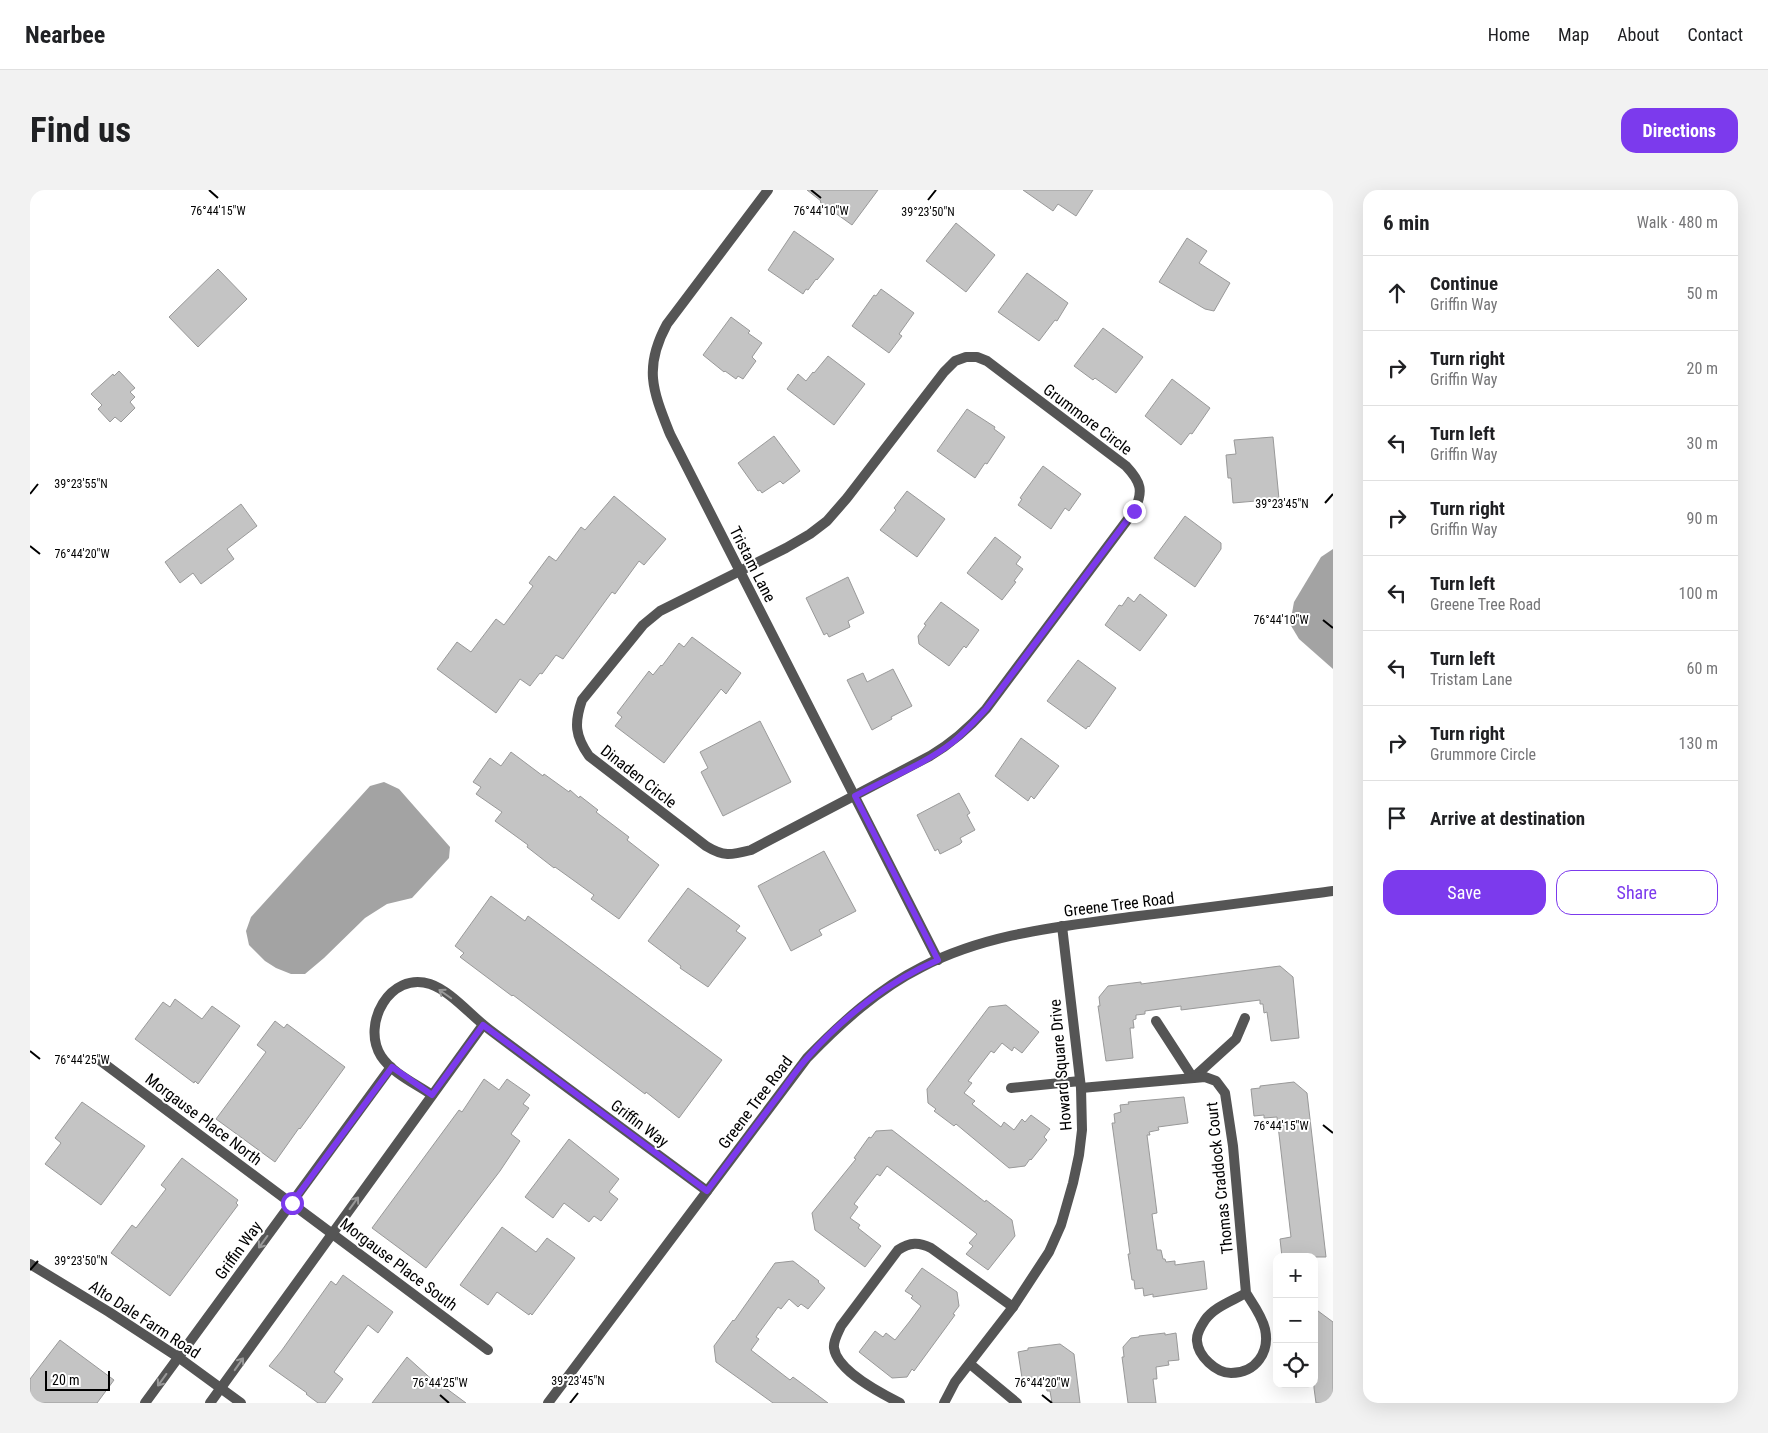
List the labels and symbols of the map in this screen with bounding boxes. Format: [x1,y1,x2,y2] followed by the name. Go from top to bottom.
[190,204,246,218] text: 76°44'15"W
[793,204,849,218] text: 76°44'10"W
[901,205,955,219] text: 39°23'50"N
[1040,380,1136,459] street label: Grummore Circle
[54,477,108,491] text: 39°23'55"N
[1255,497,1309,511] text: 39°23'45"N
[1123,500,1146,523] route end
[725,523,780,605] street label: Tristam Lane
[54,547,110,561] text: 76°44'20"W
[1253,613,1309,627] text: 76°44'10"W
[597,741,680,812] street label: Dinaden Circle
[1063,888,1175,921] street label: Greene Tree Road
[438,989,452,999] one-way arrow
[1045,998,1076,1131] street label: Howard Square Drive
[714,1052,796,1152] street label: Greene Tree Road
[54,1053,110,1067] text: 76°44'25"W
[142,1069,266,1169] street label: Morgause Place North
[607,1096,673,1151] street label: Griffin Way
[1202,1101,1237,1255] street label: Thomas Craddock Court
[1253,1119,1309,1133] text: 76°44'15"W
[281,1192,304,1215] route start
[349,1196,359,1210] one-way arrow
[336,1214,461,1315] street label: Morgause Place South
[211,1217,266,1283] street label: Griffin Way
[257,1235,268,1248] one-way arrow
[54,1254,108,1268] text: 39°23'50"N
[86,1276,204,1362] street label: Alto Dale Farm Road
[234,1357,244,1371] one-way arrow
[45,1368,110,1391] scale bar
[156,1373,167,1386] one-way arrow
[551,1374,605,1388] text: 39°23'45"N
[412,1376,468,1390] text: 76°44'25"W
[1014,1376,1070,1390] text: 76°44'20"W

